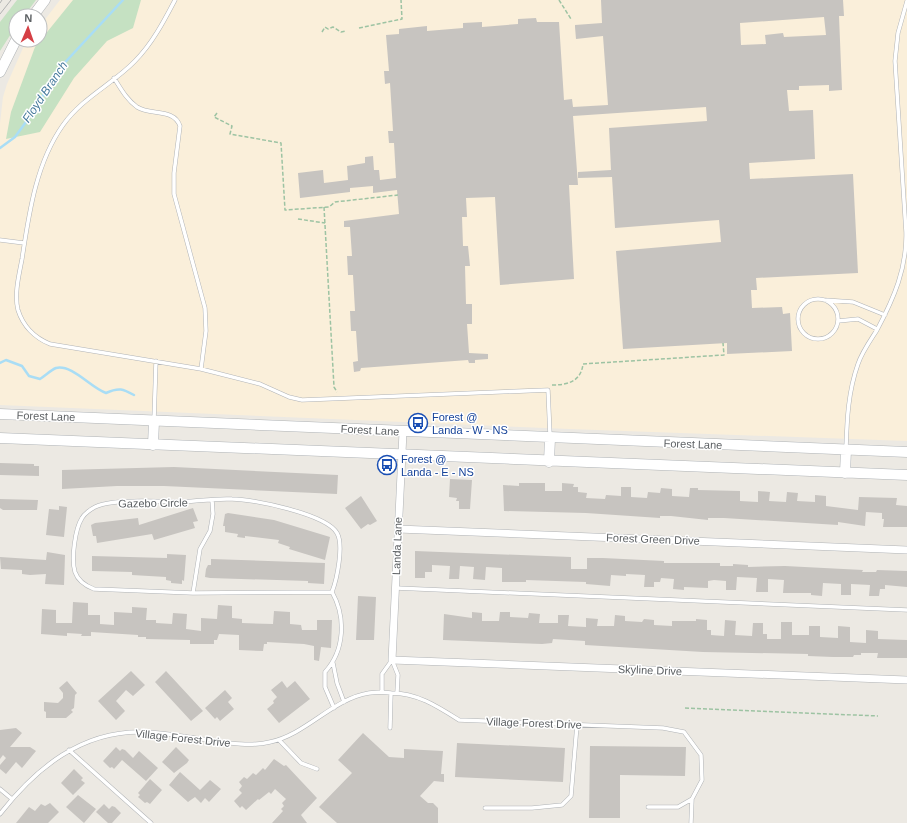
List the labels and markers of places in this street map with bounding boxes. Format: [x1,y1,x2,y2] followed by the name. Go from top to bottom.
[432,411,508,436] place label: Forest @ Landa - W - NS
[407,412,429,434] bus stop icon: Forest @ Landa - W - NS
[401,453,474,478] place label: Forest @ Landa - E - NS
[376,454,398,476] bus stop icon: Forest @ Landa - E - NS

